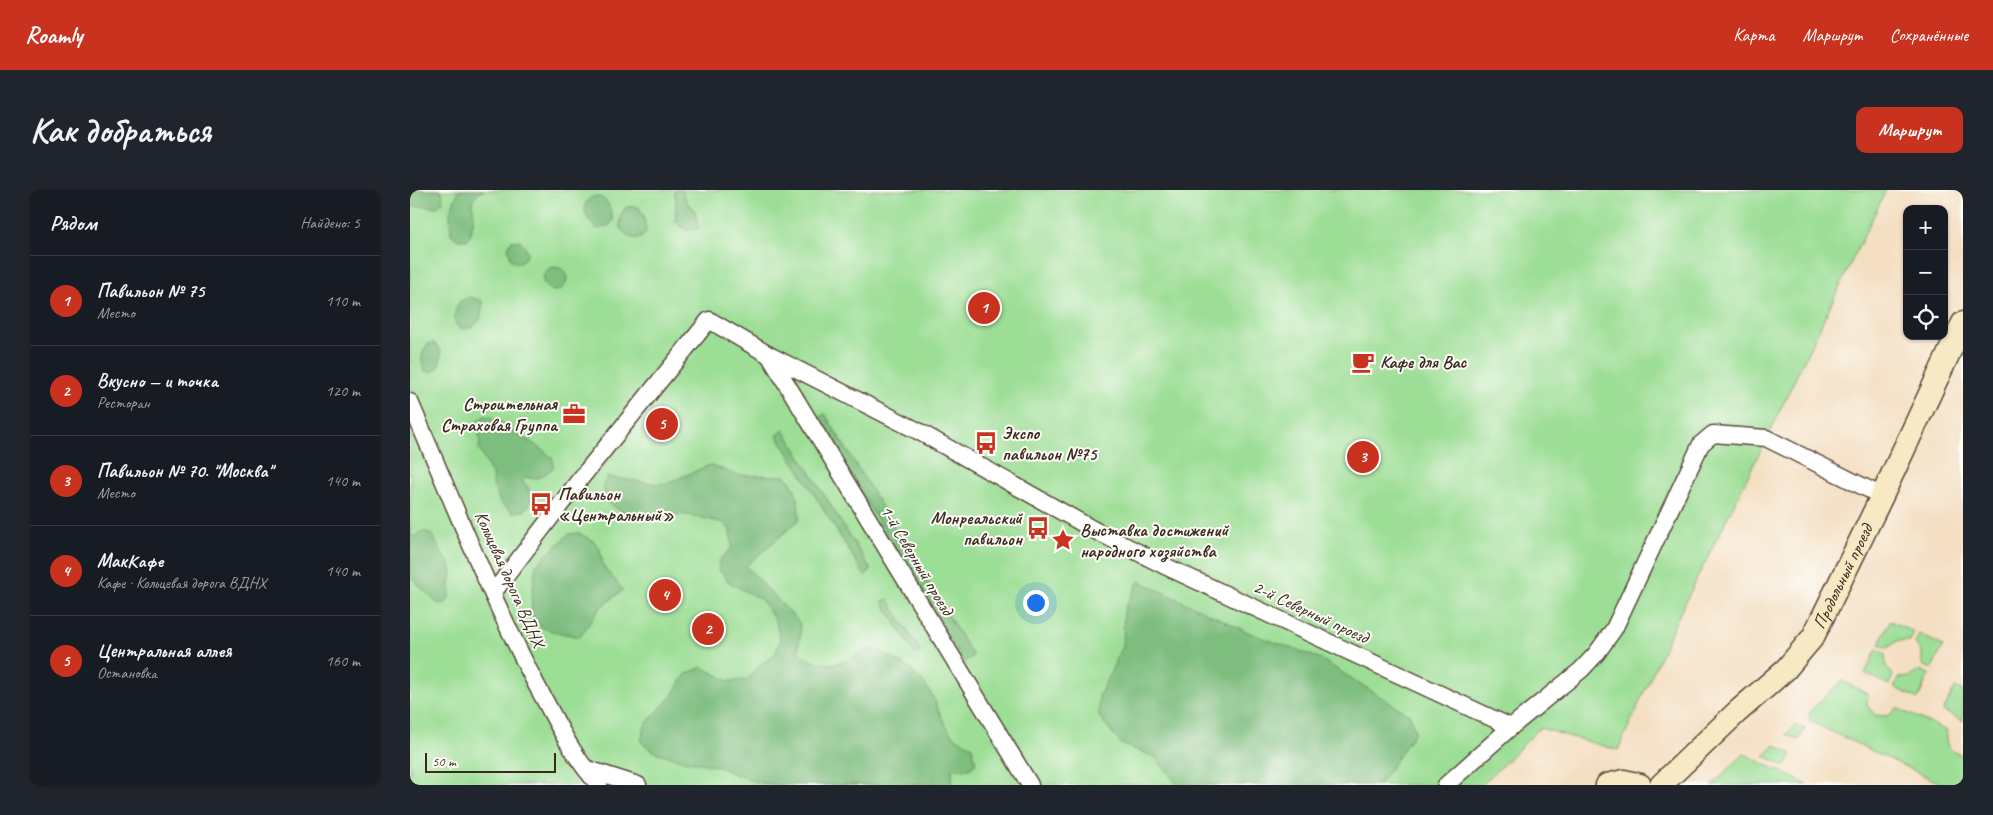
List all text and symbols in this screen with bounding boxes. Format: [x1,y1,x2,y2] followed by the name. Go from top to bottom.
[25,20,82,50] text: Roamly
[1733,24,1774,46] text: Карта
[1802,24,1862,46] text: Маршрут
[1890,24,1968,46] text: Сохранённые
[1856,107,1963,153] button: Маршрут
[30,108,211,153] text: Как добраться
[1903,205,1948,340] map controls
[1903,205,1948,250] button: +
[50,210,97,236] text: Рядом
[300,213,360,233] text: Найдено: 5
[1903,250,1948,295] button: −
[97,279,204,303] text: Павильон № 75
[968,289,1000,327] pin: 1
[62,291,70,311] text: 1
[326,291,360,311] text: 110 m
[1903,295,1948,340] button: locate
[97,303,135,323] text: Место
[1350,349,1376,375] cafe icon: Кафе для Вас
[1380,351,1468,373] place label: Кафе для Вас
[97,369,218,393] text: Вкусно — и точка
[62,381,70,401] text: 2
[326,381,360,401] text: 120 m
[97,393,150,413] text: Ресторан
[441,393,559,436] place label: Строительная Страховая Группа
[561,401,587,427] office icon: Строительная Страховая Группа
[646,405,678,443] pin: 5
[1002,422,1098,465] place label: Экспо павильон №75
[973,430,999,456] bus stop icon: Экспо павильон №75
[1347,438,1379,476] pin: 3
[97,459,272,483] text: Павильон № 70. "Москва"
[62,471,70,491] text: 3
[326,471,360,491] text: 140 m
[97,483,135,503] text: Место
[558,483,674,526] place label: Павильон «Центральный»
[528,491,554,517] bus stop icon: Павильон «Центральный»
[875,501,959,621] street label: 1-й Северный проезд
[931,507,1023,550] place label: Монреальский павильон
[470,508,551,653] street label: Кольцевая дорога ВДНХ
[1025,515,1051,541] bus stop icon: Монреальский павильон
[1080,519,1229,563] place label: Выставка достижений народного хозяйства
[1808,519,1878,632] street label: Продольный проезд
[1050,527,1076,553] place icon: Выставка достижений народного хозяйства
[97,549,163,573] text: МакКафе
[62,561,70,581] text: 4
[326,561,360,581] text: 140 m
[97,573,266,593] text: Кафе · Кольцевая дорога ВДНХ
[649,576,681,614] pin: 4
[1250,576,1374,649] street label: 2-й Северный проезд
[1023,590,1049,616] your location
[692,610,724,648] pin: 2
[97,639,231,663] text: Центральная аллея
[63,651,69,671] text: 5
[326,651,360,671] text: 160 m
[97,663,157,683] text: Остановка
[425,750,556,773] scale bar
[432,753,456,770] text: 50 m

